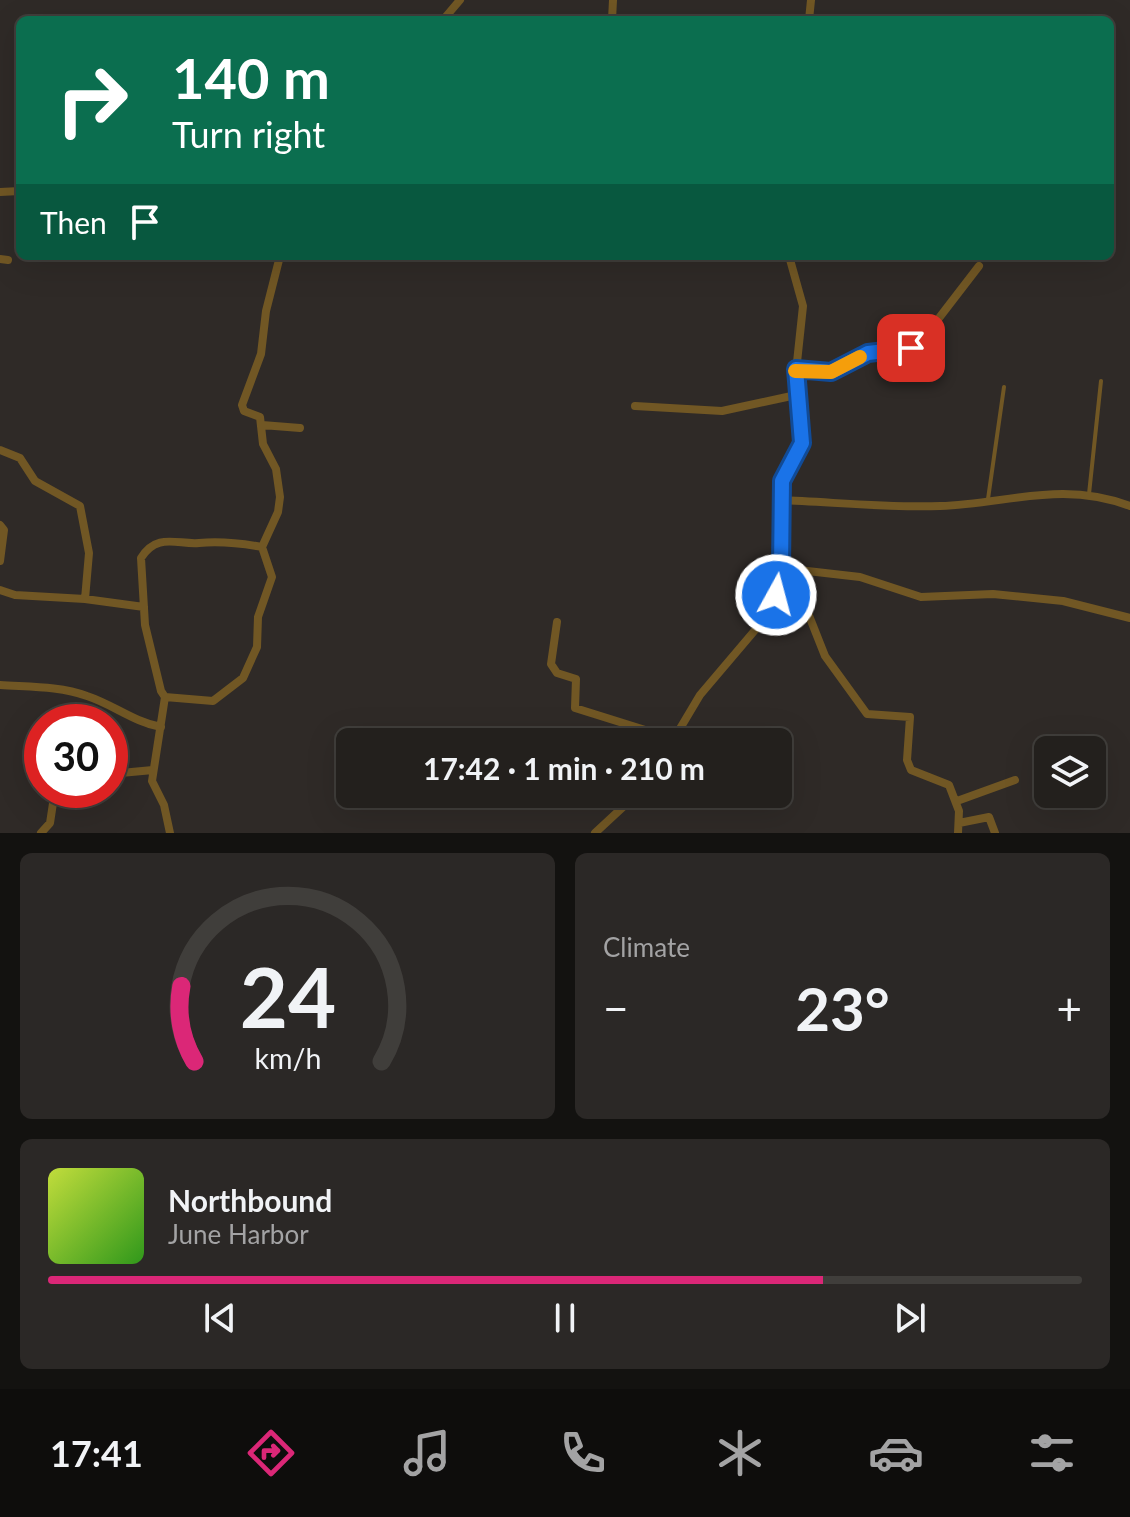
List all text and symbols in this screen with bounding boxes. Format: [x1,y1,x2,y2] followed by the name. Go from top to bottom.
[172,44,330,111] text: 140 m
[40,48,144,152] icon: right
[172,112,325,156] text: Turn right
[123,200,167,244] icon: arrive
[40,204,107,240] text: Then
[877,314,945,382] pin
[889,326,933,370] icon: arrive
[734,553,818,637] position arrow
[24,704,128,808] speed limit sign: 30
[1034,736,1106,808] map controls
[1034,736,1106,808] button: layers
[423,750,705,786] text: 17:42 · 1 min · 210 m
[603,931,690,963] text: Climate
[239,946,336,1046] text: 24
[795,972,890,1044] text: 23°
[603,982,629,1034] text: −
[1056,982,1082,1034] text: +
[254,1041,321,1075] text: km/h
[168,1182,332,1218] text: Northbound
[168,1218,309,1250] text: June Harbor
[198,1296,242,1340] icon: previous
[543,1296,587,1340] icon: pause
[888,1296,932,1340] icon: next
[243,1425,299,1481] icon: directions
[399,1425,455,1481] icon: music
[555,1425,611,1481] icon: phone
[712,1425,768,1481] icon: climate
[868,1425,924,1481] icon: car
[1024,1425,1080,1481] icon: filters
[50,1431,143,1475] text: 17:41

